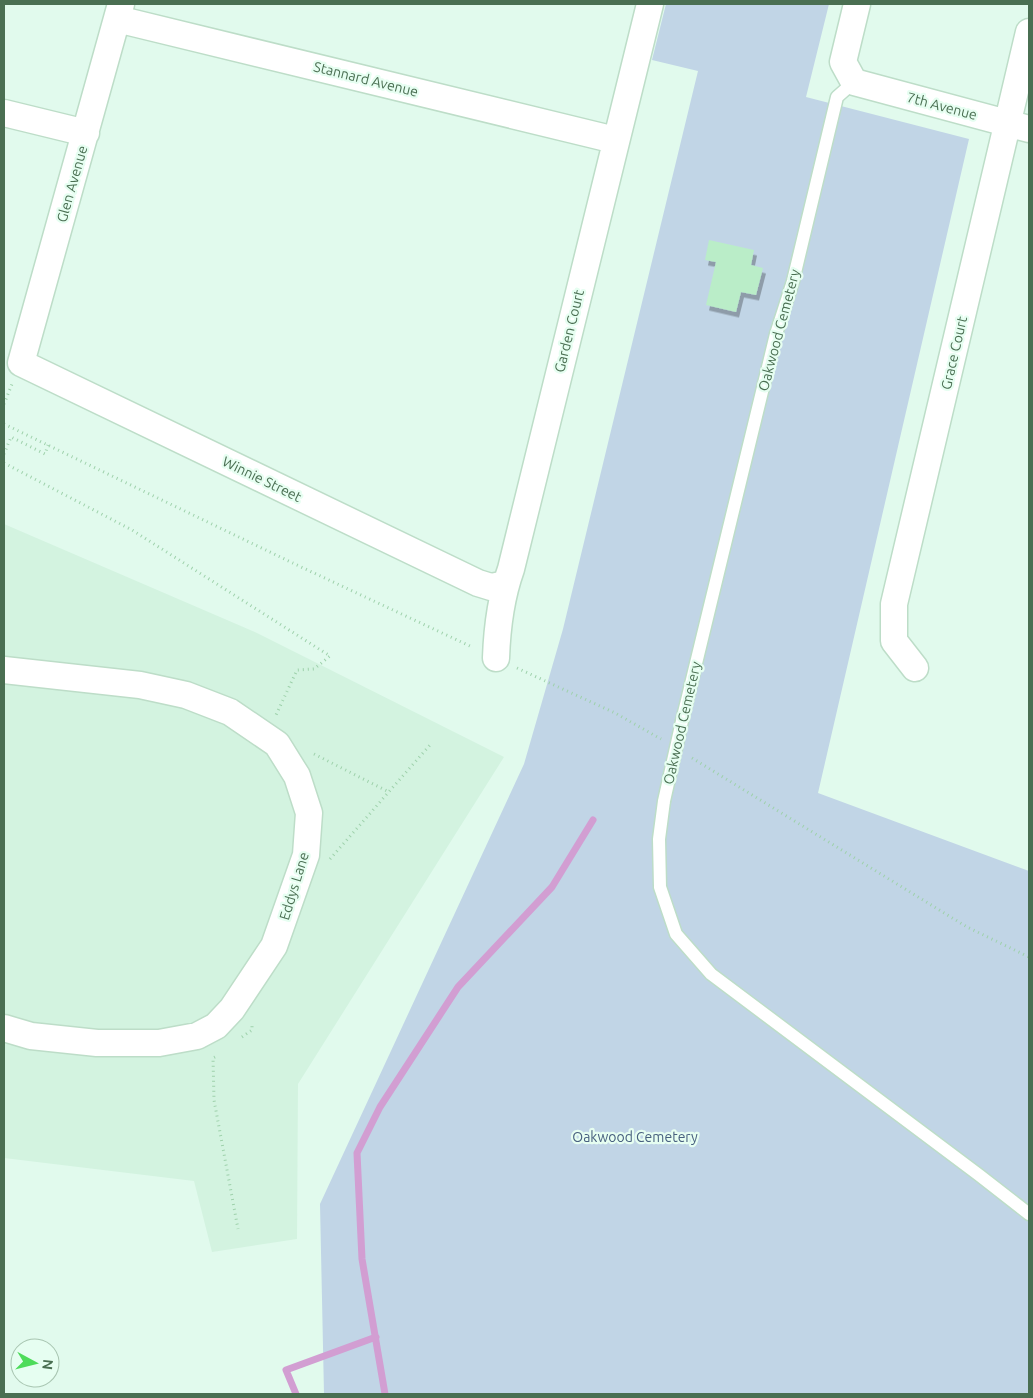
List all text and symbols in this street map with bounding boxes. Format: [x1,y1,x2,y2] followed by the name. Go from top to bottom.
[312,58,420,100] street label: Stannard Avenue
[905,89,979,123] street label: 7th Avenue
[53,144,91,224] street label: Glen Avenue
[755,267,803,393] street label: Oakwood Cemetery
[551,288,587,374] street label: Garden Court
[938,314,970,391] street label: Grace Court
[220,453,305,505] street label: Winnie Street
[660,660,704,786] street label: Oakwood Cemetery
[276,850,312,922] street label: Eddys Lane
[572,1129,698,1145] park label: Oakwood Cemetery
[10,1338,60,1388] north arrow
[39,1358,56,1371] text: N

